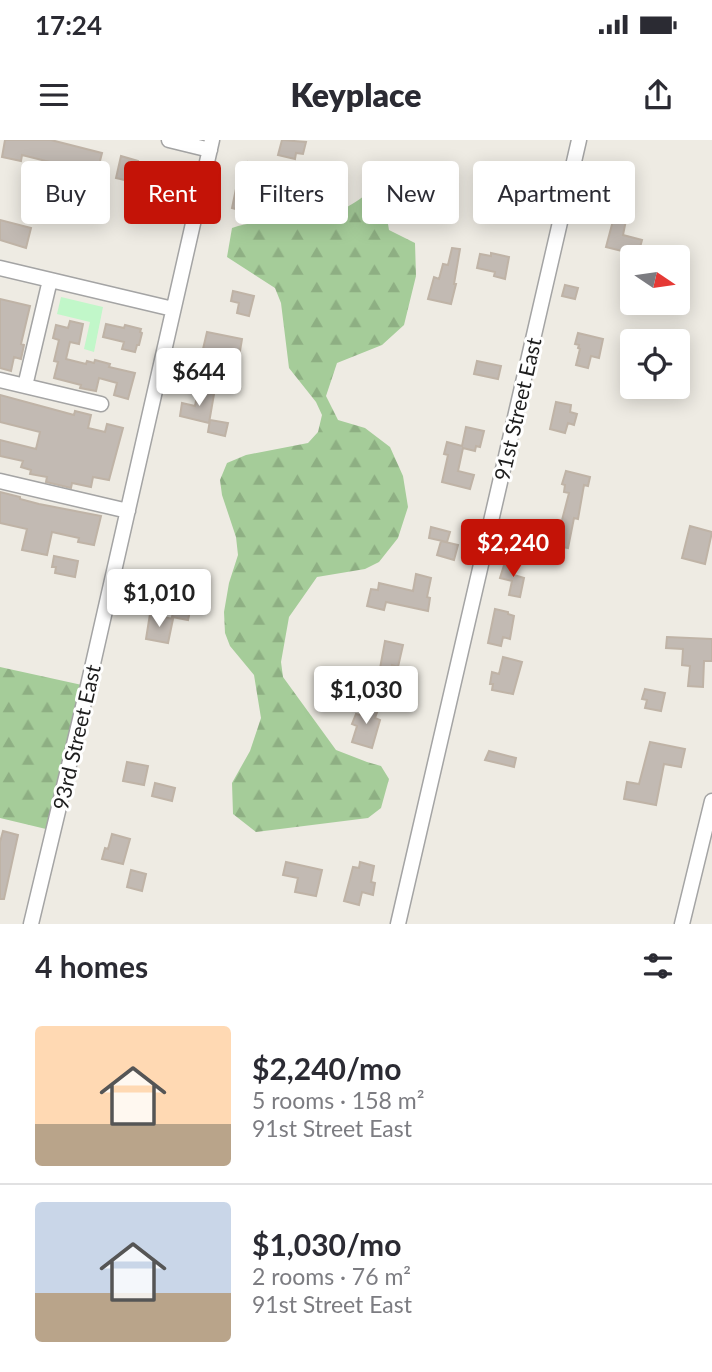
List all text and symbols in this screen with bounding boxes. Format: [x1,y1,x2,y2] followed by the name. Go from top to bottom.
[35,9,102,41] text: 17:24
[290,75,422,114] text: Keyplace
[35,76,73,114] icon: menu
[639,76,677,114] icon: share
[21,161,110,224] chip: Buy
[124,161,221,224] chip: Rent
[235,161,348,224] chip: Filters
[362,161,459,224] chip: New
[473,161,635,224] chip: Apartment
[620,245,690,315] north arrow
[620,245,690,399] map controls
[620,329,690,399] button: locate
[488,335,546,483] street label: 91st Street East
[158,348,240,408] pin: $644
[172,357,226,385] text: $644
[456,520,570,579] pin: $2,240
[477,528,549,556] text: $2,240
[102,570,216,629] pin: $1,010
[123,578,195,606] text: $1,010
[47,661,105,812] street label: 93rd Street East
[309,666,423,726] pin: $1,030
[330,675,402,703] text: $1,030
[639,947,677,985] icon: filters
[35,948,148,984] text: 4 homes
[252,1050,401,1086] text: $2,240/mo
[91,1054,175,1138] icon: home
[252,1086,424,1114] text: 5 rooms · 158 m²
[252,1114,412,1142] text: 91st Street East
[252,1226,401,1262] text: $1,030/mo
[91,1230,175,1314] icon: home
[252,1262,411,1290] text: 2 rooms · 76 m²
[252,1290,412,1318] text: 91st Street East

